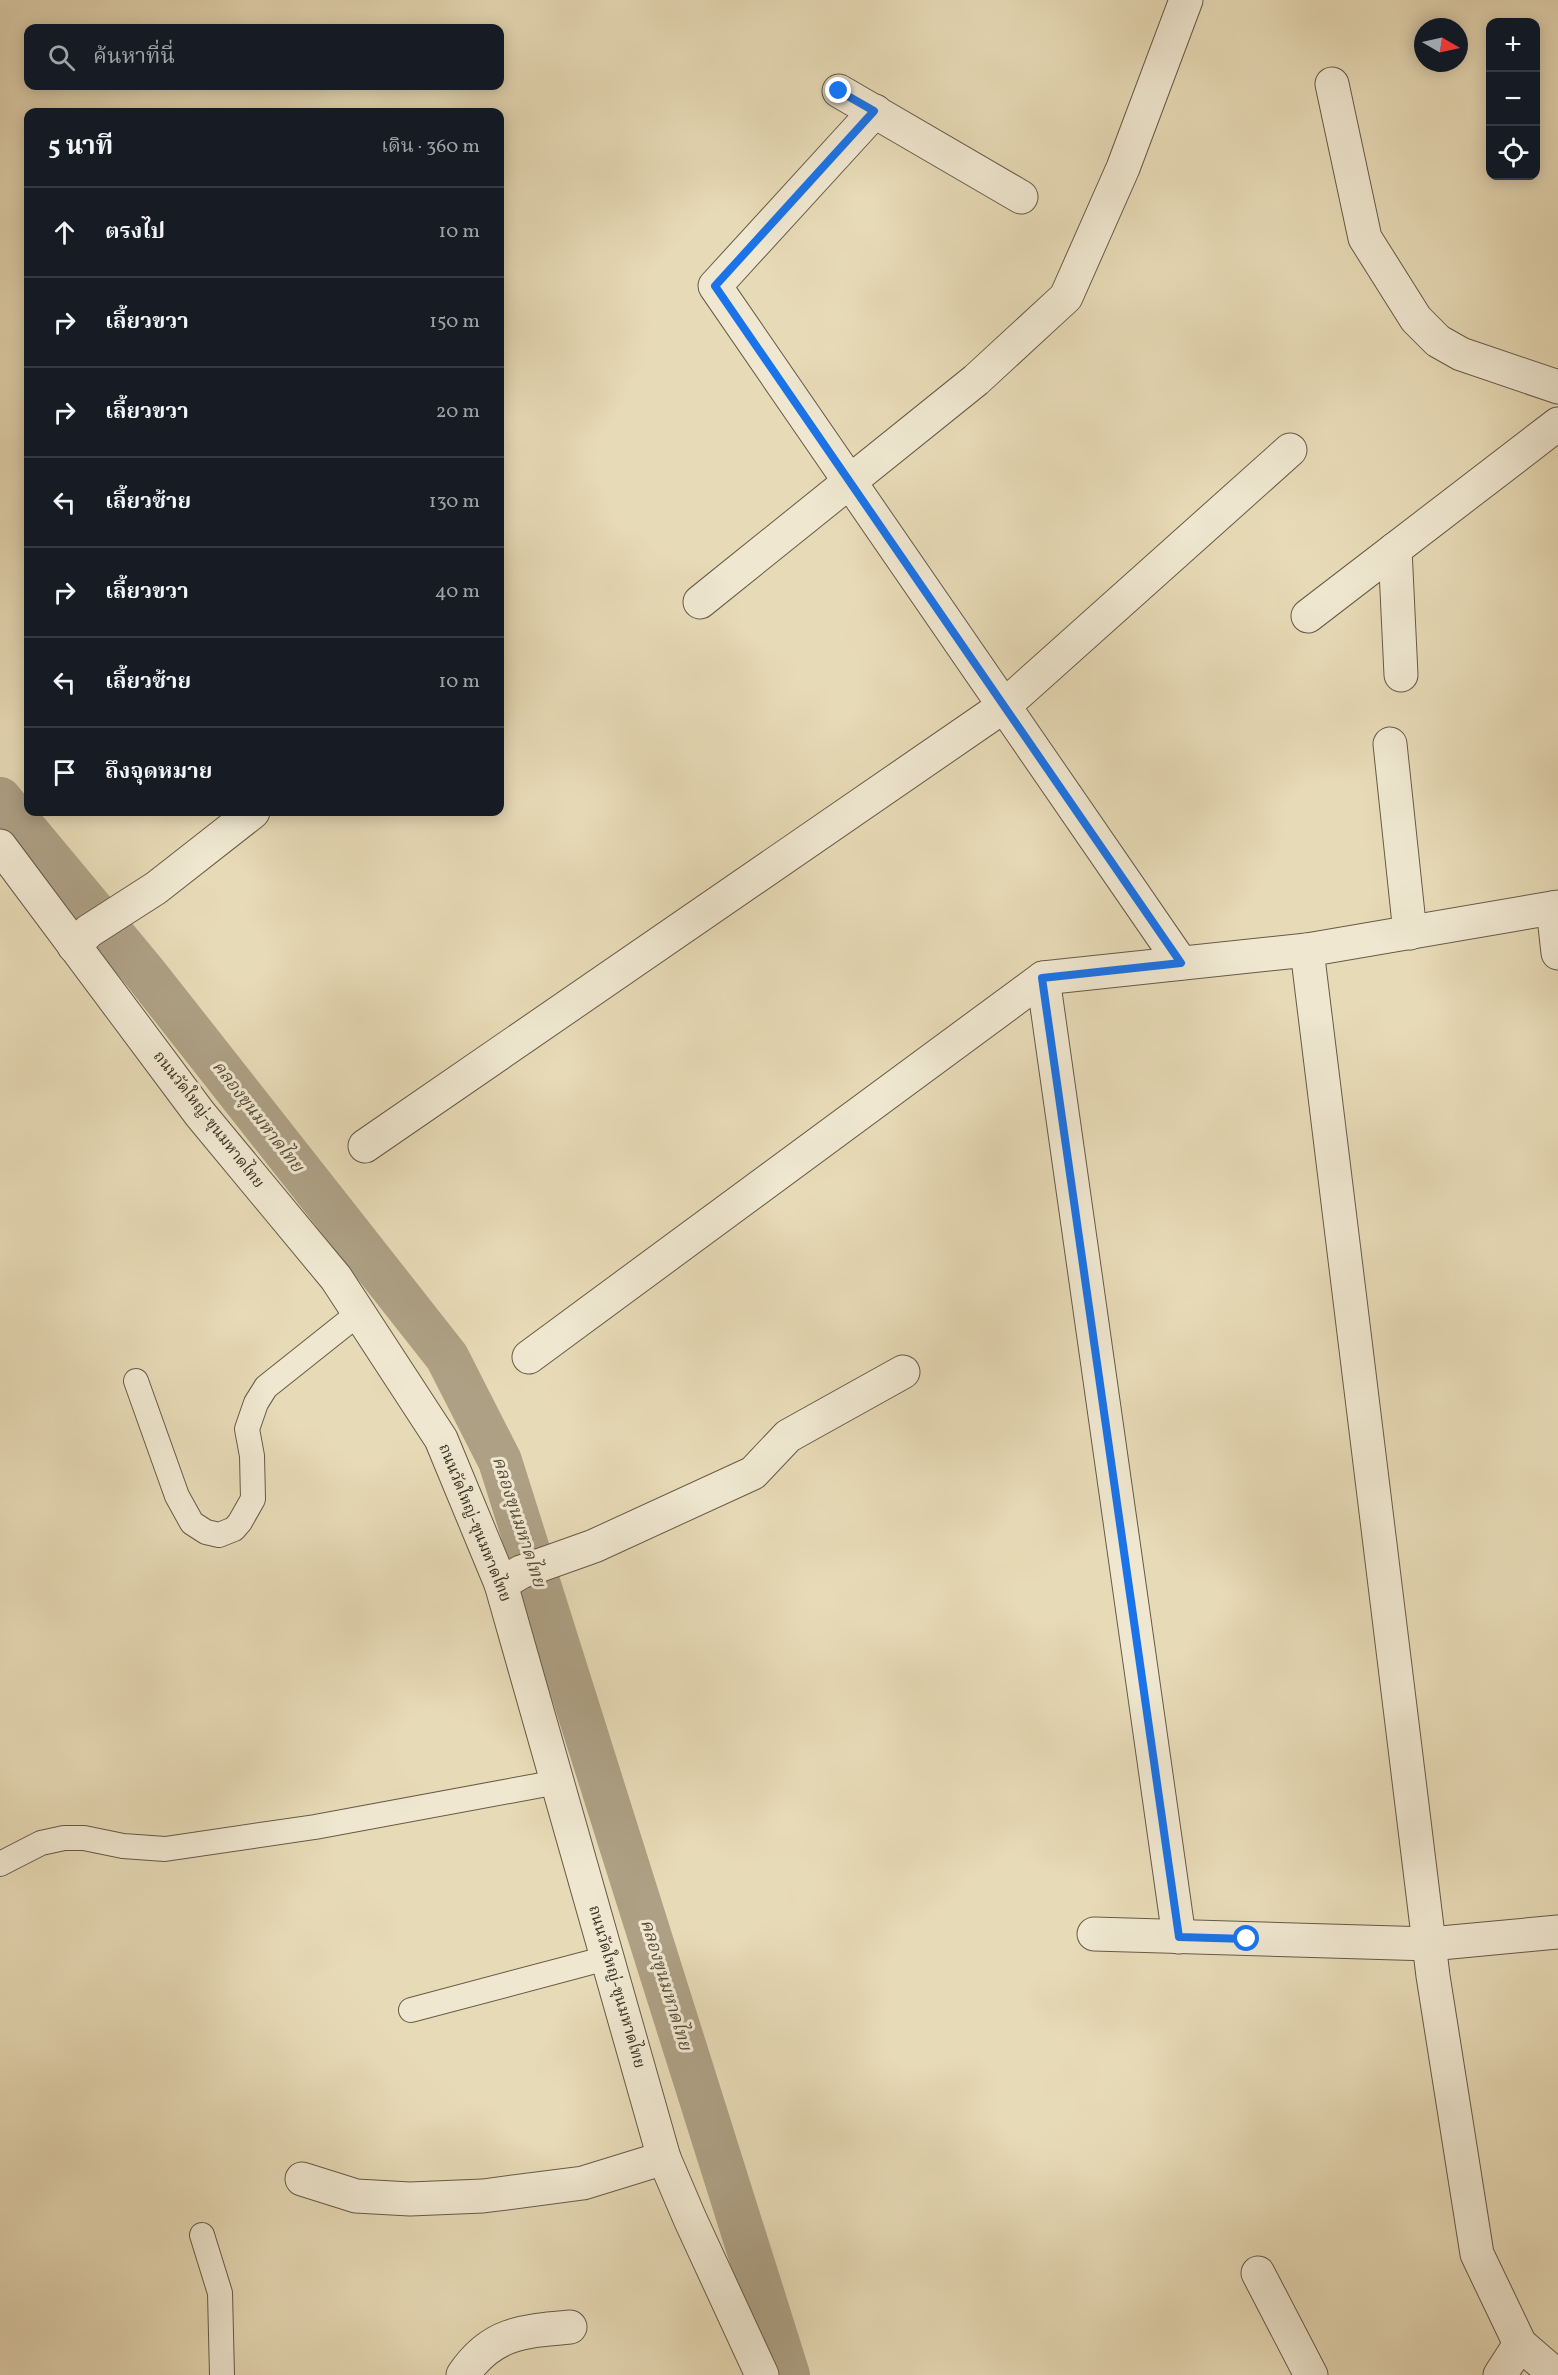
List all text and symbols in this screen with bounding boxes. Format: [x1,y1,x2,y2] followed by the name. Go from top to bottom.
[1414,18,1468,72] north arrow
[1486,18,1540,180] map controls
[1486,18,1540,72] button: +
[24,24,504,90] search box
[45,41,78,74] icon: search
[93,42,175,73] text: ค้นหาที่นี่
[1486,72,1540,126] button: −
[825,77,851,103] route end
[1486,126,1540,180] button: locate
[48,129,113,165] text: 5 นาที
[381,133,480,161] text: เดิน · 360 m
[48,216,81,249] icon: ahead
[105,217,165,248] text: ตรงไป
[439,218,480,246] text: 10 m
[48,306,81,339] icon: right
[105,307,189,338] text: เลี้ยวขวา
[429,308,480,336] text: 150 m
[48,396,81,429] icon: right
[105,397,189,428] text: เลี้ยวขวา
[436,398,480,426] text: 20 m
[48,486,81,519] icon: left
[105,487,191,518] text: เลี้ยวซ้าย
[429,488,480,516] text: 130 m
[48,576,81,609] icon: right
[105,577,189,608] text: เลี้ยวขวา
[435,578,480,606] text: 40 m
[48,666,81,699] icon: left
[105,667,191,698] text: เลี้ยวซ้าย
[439,668,480,696] text: 10 m
[48,756,81,789] icon: arrive
[105,757,212,788] text: ถึงจุดหมาย
[147,1046,269,1193] street label: ถนนวัดใหญ่-ขุนมหาดไทย
[205,1055,311,1179] water label: คลองขุนมหาดไทย
[432,1440,517,1605] street label: ถนนวัดใหญ่-ขุนมหาดไทย
[485,1453,553,1592] water label: คลองขุนมหาดไทย
[582,1903,651,2071] street label: ถนนวัดใหญ่-ขุนมหาดไทย
[633,1916,699,2055] water label: คลองขุนมหาดไทย
[1233,1925,1259,1951] route start

